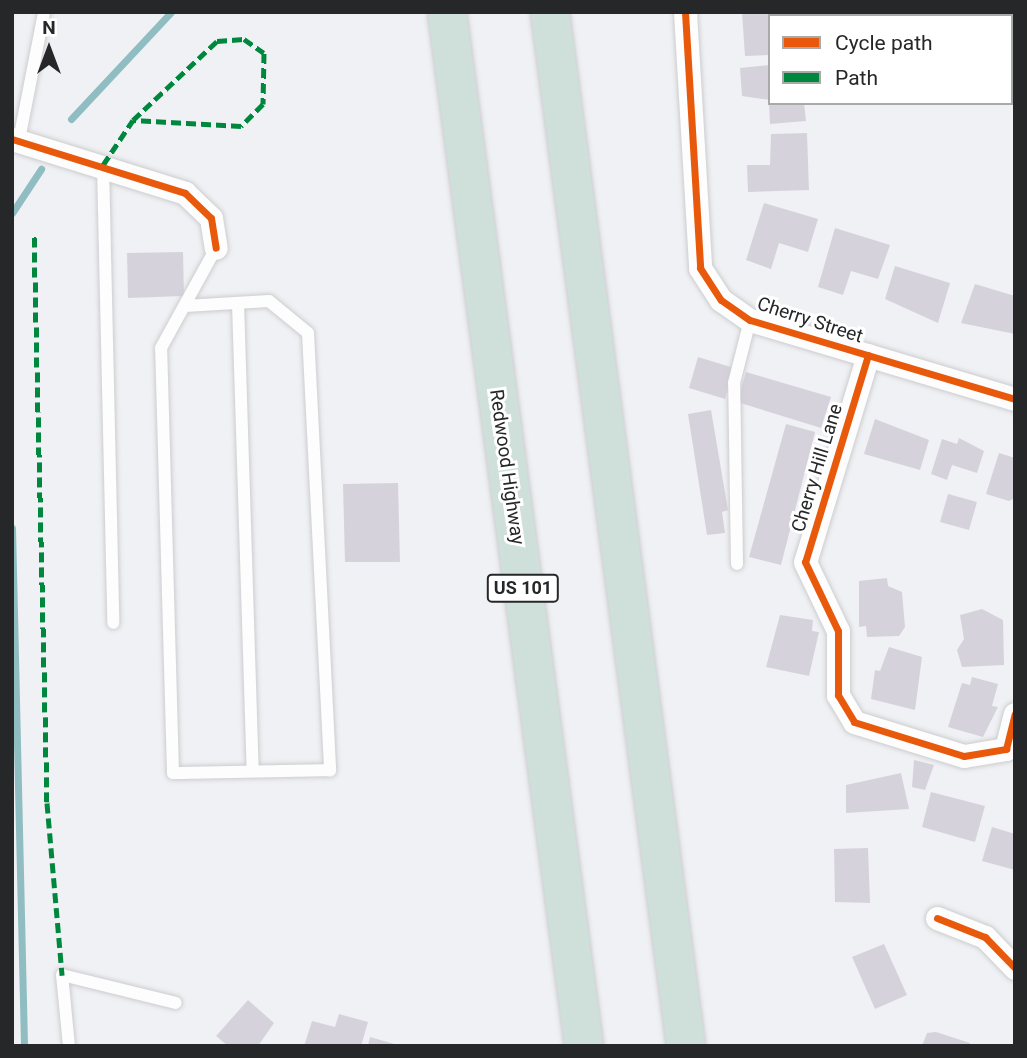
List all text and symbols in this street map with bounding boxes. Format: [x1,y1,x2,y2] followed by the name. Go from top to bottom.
[14,14,84,84] north arrow
[768,14,1013,105] legend
[42,16,56,39] text: N
[835,31,933,55] text: Cycle path
[835,66,878,90] text: Path
[754,292,866,348] street label: Cherry Street
[485,388,529,546] street label: Redwood Highway
[787,401,847,535] street label: Cherry Hill Lane
[486,574,560,602] road number: US 101

